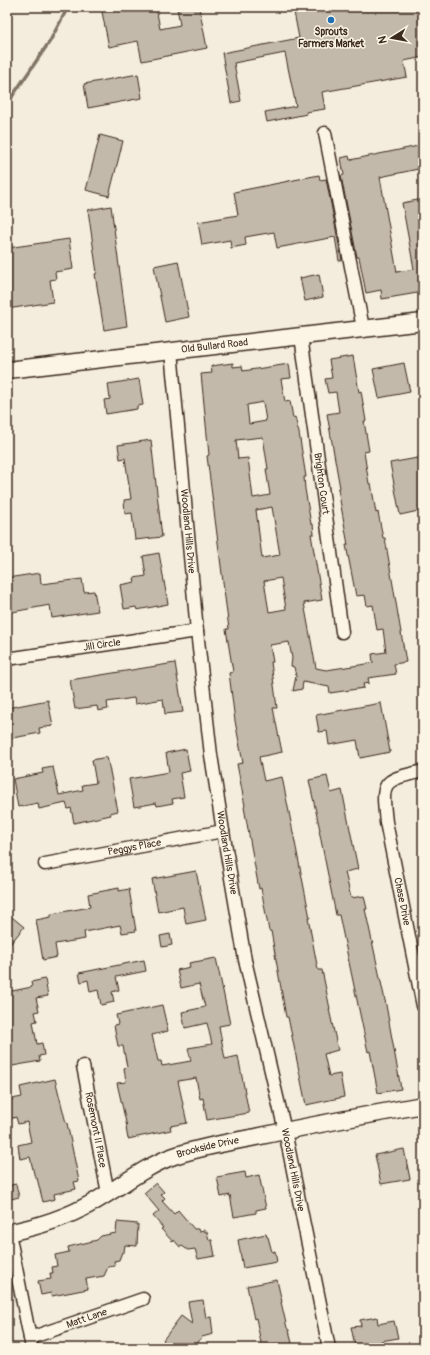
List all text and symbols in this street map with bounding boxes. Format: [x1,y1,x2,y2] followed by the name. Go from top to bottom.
[326,15,336,25] marker: Sprouts Farmers Market
[372,18,412,58] north arrow
[298,26,365,50] place label: Sprouts Farmers Market
[375,34,390,45] text: N
[181,336,249,356] street label: Old Bullard Road
[311,452,332,516] street label: Brighton Court
[178,489,198,574] street label: Woodland Hills Drive
[83,636,121,654] street label: Jill Circle
[214,810,240,896] street label: Woodland Hills Drive
[107,837,162,858] street label: Peggys Place
[391,877,413,927] street label: Chase Drive
[82,1091,109,1169] street label: Rosemont II Place
[279,1127,307,1213] street label: Woodland Hills Drive
[175,1134,240,1161] street label: Brookside Drive
[65,1306,109,1331] street label: Matt Lane

